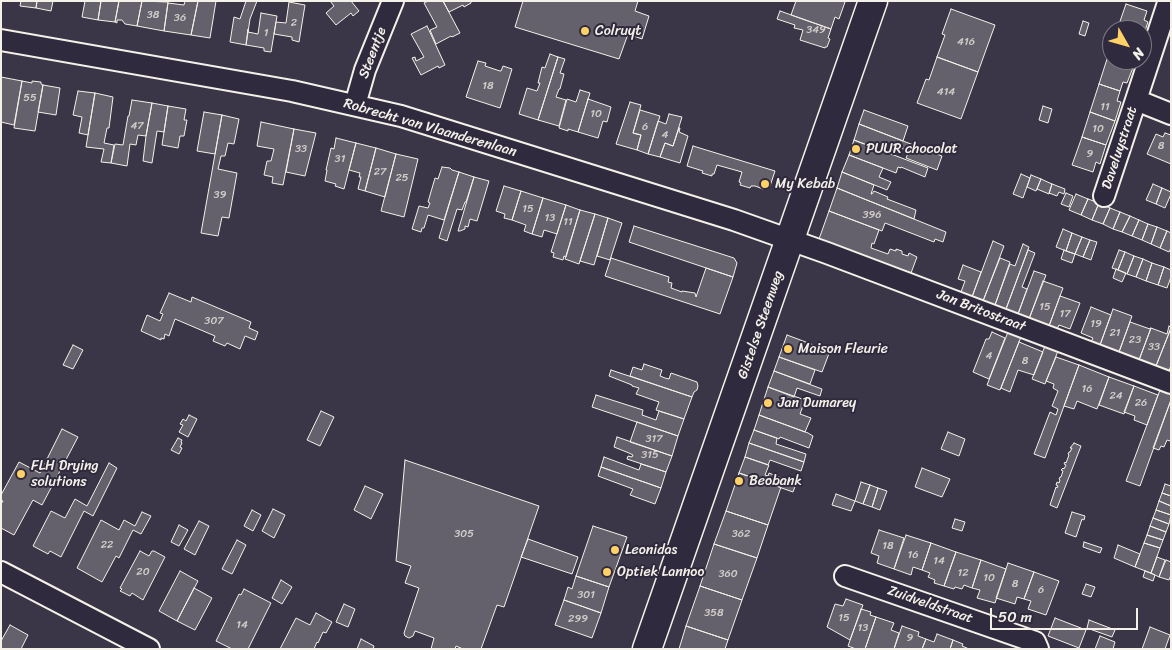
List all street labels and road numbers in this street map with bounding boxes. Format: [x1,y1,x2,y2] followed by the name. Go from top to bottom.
[356,25,390,81] street label: Steentje
[342,95,518,161] street label: Robrecht van Vlaanderenlaan
[1099,104,1141,192] street label: Daveluystraat
[735,269,787,381] street label: Gistelse Steenweg
[934,286,1028,336] street label: Jan Britostraat
[885,583,975,627] street label: Zuidveldstraat

